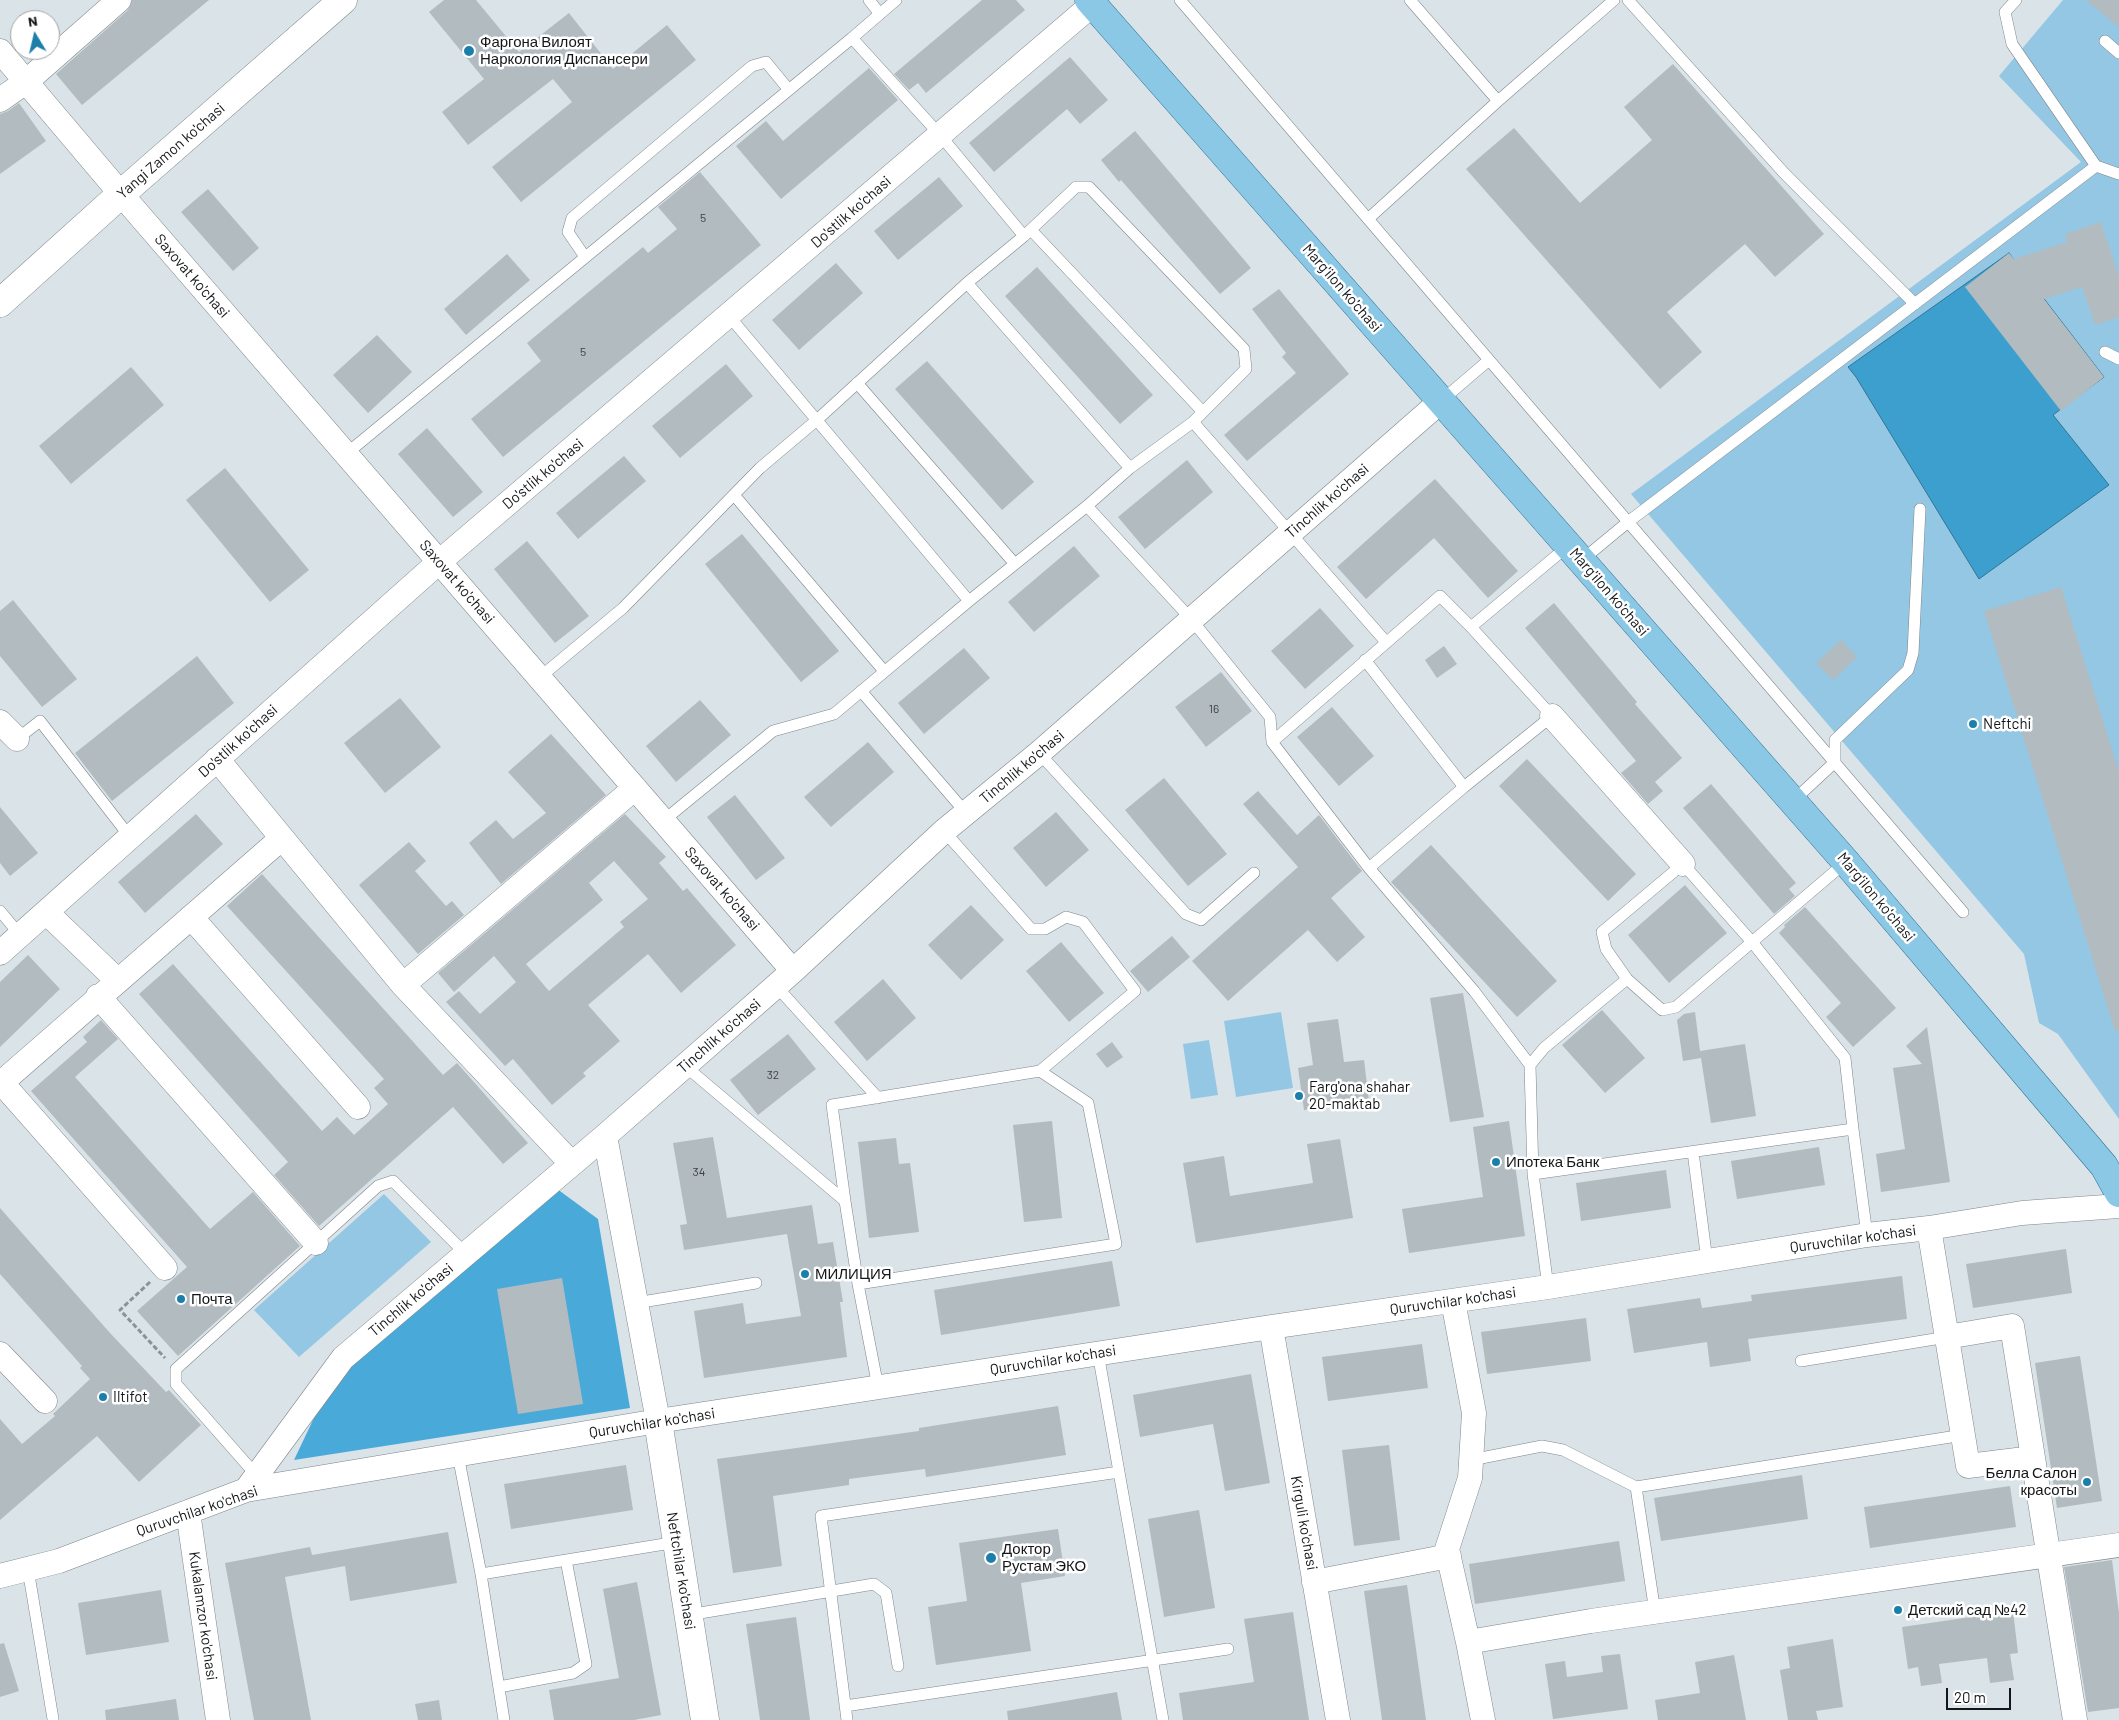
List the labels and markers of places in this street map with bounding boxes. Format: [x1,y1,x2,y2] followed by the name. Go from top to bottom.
[480,33,648,68] place label: Фаргона Вилоят Наркология Диспансери
[462,44,476,58] marker: Фаргона Вилоят Наркология Диспансери
[1983,715,2031,733] place label: Neftchi
[1967,718,1979,730] marker: Neftchi
[1309,1078,1410,1113] place label: Farg'ona shahar 20-maktab
[1293,1090,1305,1102] marker: Farg'ona shahar 20-maktab
[1506,1153,1599,1171] place label: Ипотека Банк
[1490,1156,1502,1168] marker: Ипотека Банк
[815,1265,892,1283] place label: МИЛИЦИЯ
[799,1268,811,1280] marker: МИЛИЦИЯ
[191,1290,233,1308] place label: Почта
[175,1293,187,1305] marker: Почта
[113,1388,148,1406] place label: Iltifot
[97,1391,109,1403] marker: Iltifot
[1986,1464,2077,1499] place label: Белла Салон красоты
[2081,1476,2093,1488] marker: Белла Салон красоты
[1002,1540,1086,1575] place label: Доктор Рустам ЭКО
[984,1551,998,1565] marker: Доктор Рустам ЭКО
[1908,1601,2027,1619] place label: Детский сад №42
[1892,1604,1904,1616] marker: Детский сад №42

